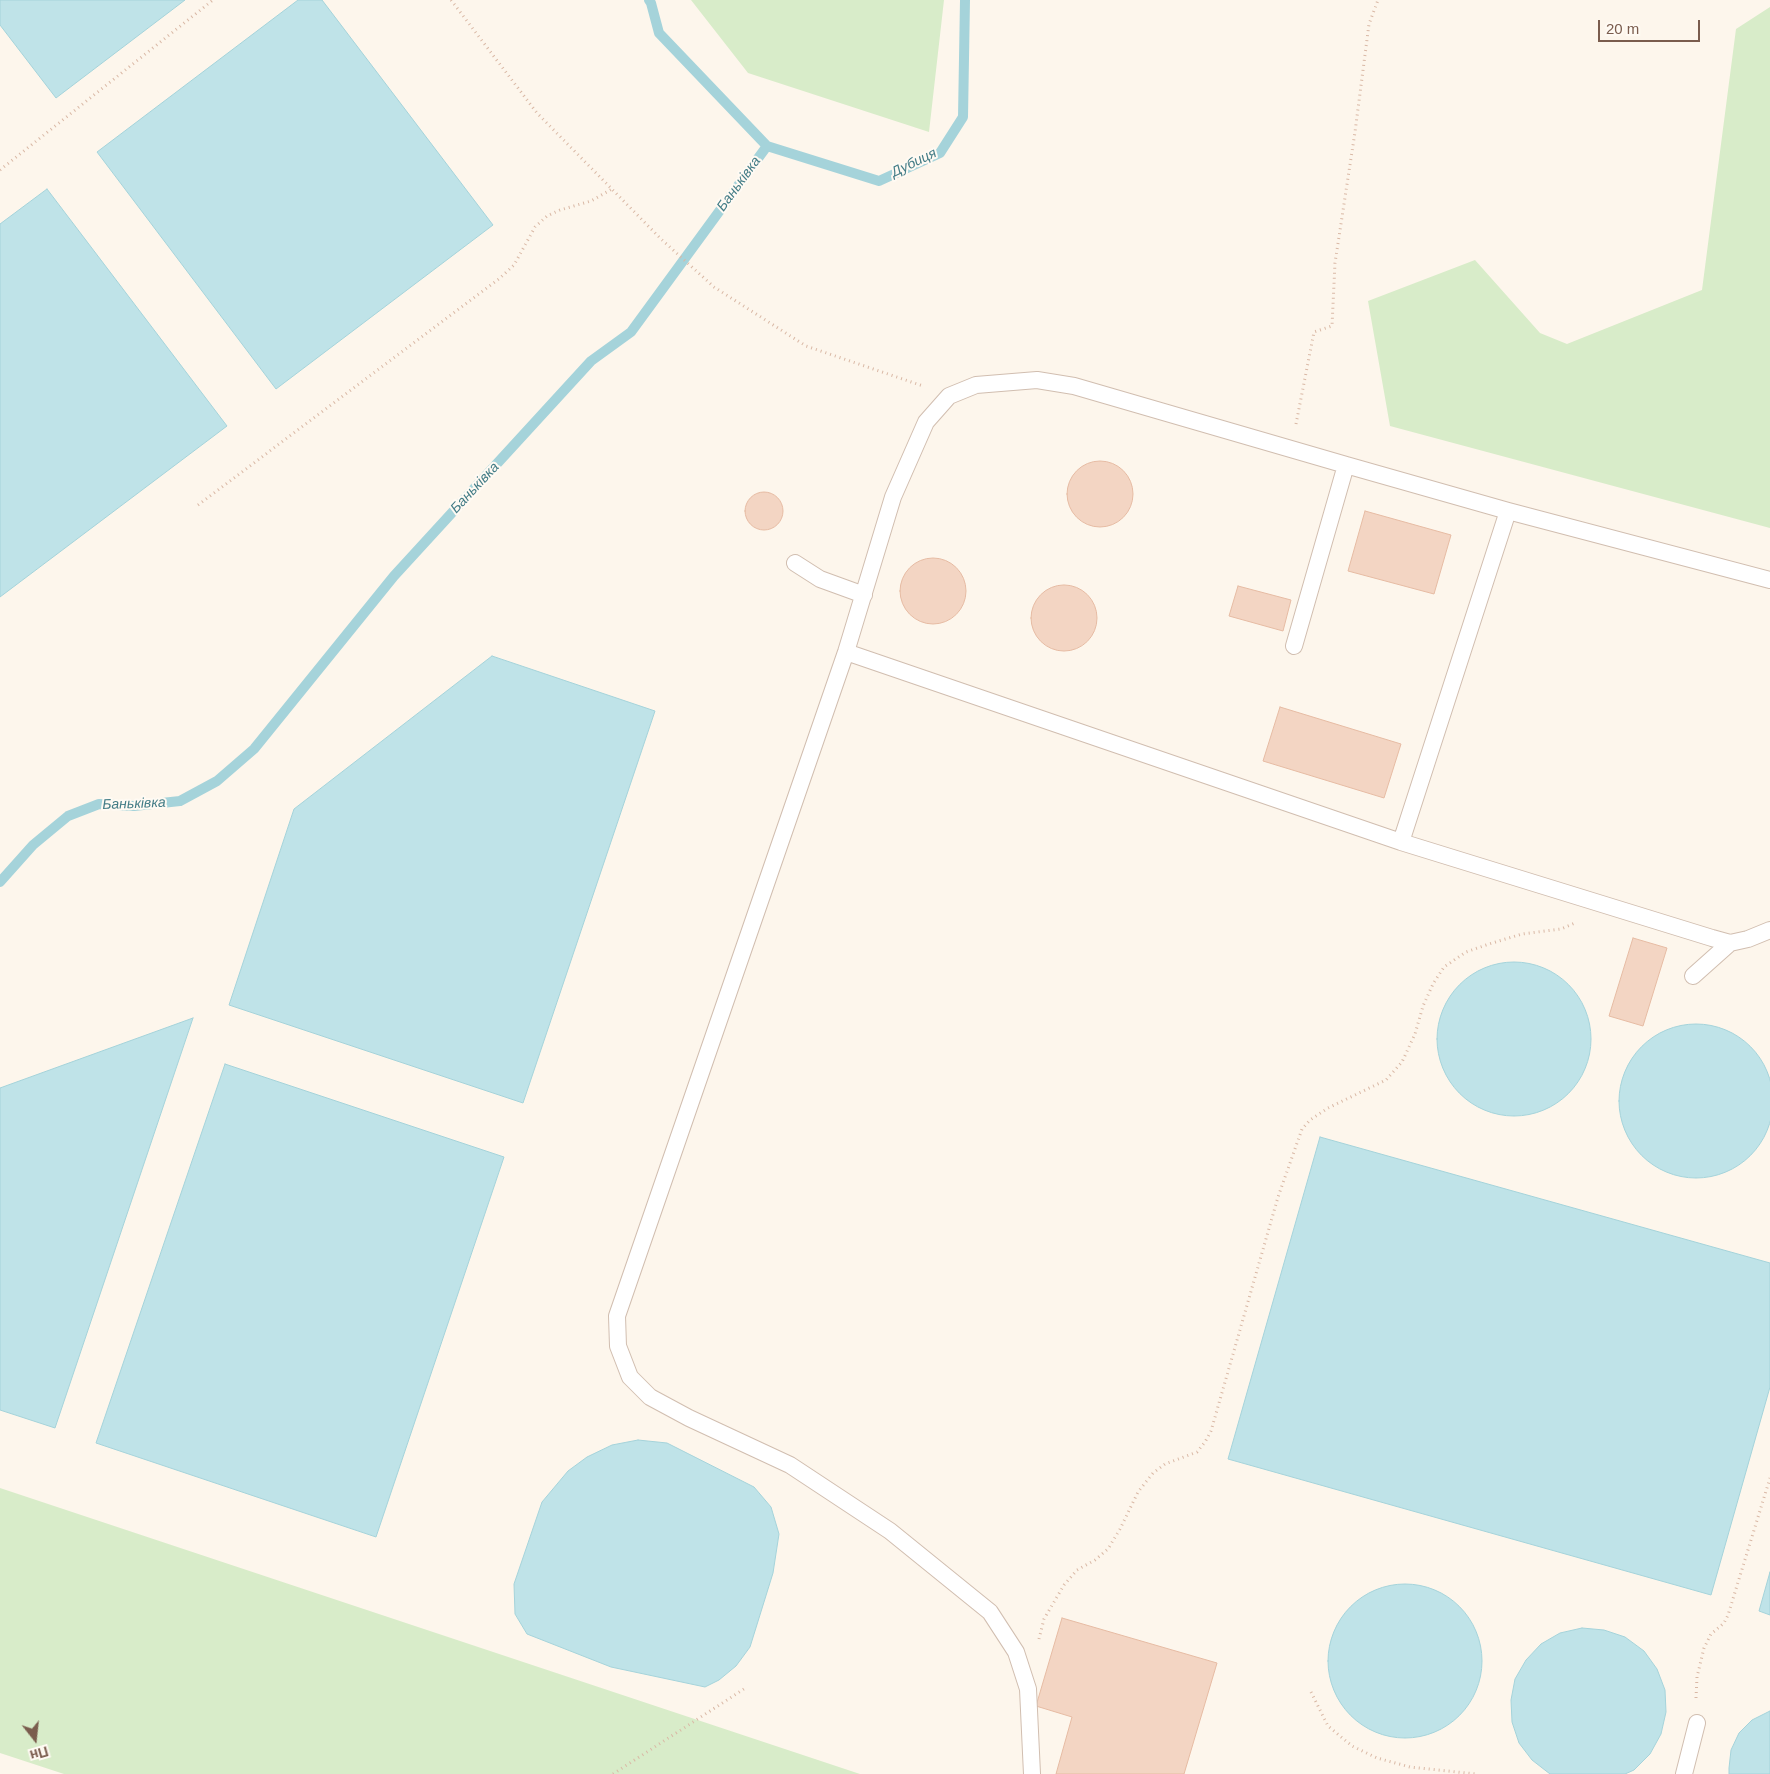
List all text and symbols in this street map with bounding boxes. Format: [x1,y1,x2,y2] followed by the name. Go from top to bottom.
[1600,10,1702,42] scale bar
[1606,20,1639,37] text: 20 m
[889,145,939,181] water label: Дубиця
[714,153,764,215] water label: Баньківка
[447,459,503,517] water label: Баньківка
[102,794,166,814] water label: Баньківка
[10,1714,60,1764] north arrow
[28,1743,50,1764] text: Пн

